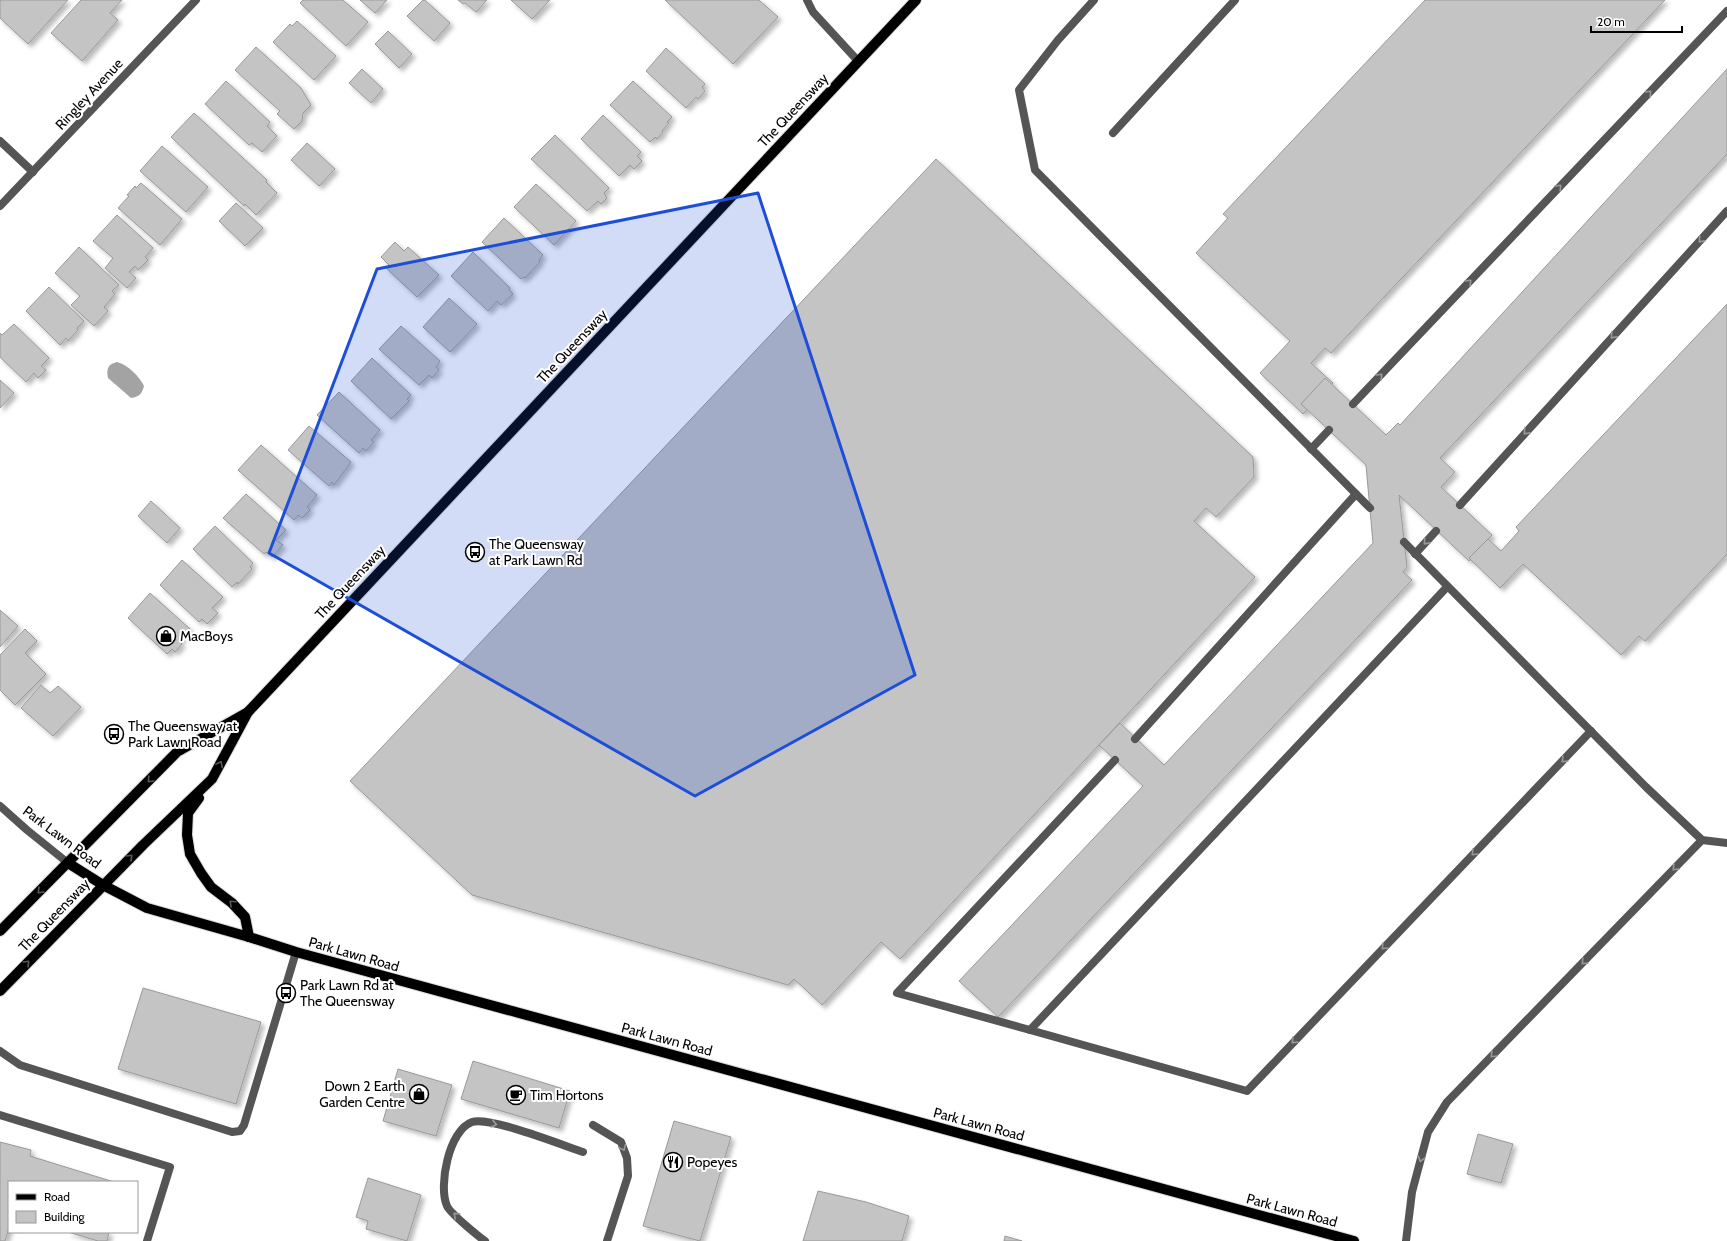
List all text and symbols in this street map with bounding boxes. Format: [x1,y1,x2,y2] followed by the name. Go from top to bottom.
[1591,8,1682,34] scale bar
[1597,14,1625,29] text: 20 m
[51,55,127,133] street label: Ringley Avenue
[754,69,832,151] street label: The Queensway
[1644,90,1651,98] one-way arrow
[1554,184,1562,192] one-way arrow
[1698,235,1705,243] one-way arrow
[1465,279,1472,286] one-way arrow
[533,305,611,387] street label: The Queensway
[1611,331,1618,339] one-way arrow
[1375,373,1383,381] one-way arrow
[1524,428,1531,435] one-way arrow
[489,535,584,569] place label: The Queensway at Park Lawn Rd
[1424,538,1431,545] one-way arrow
[311,541,389,623] street label: The Queensway
[464,541,486,563] bus stop icon: The Queensway at Park Lawn Rd
[155,625,177,647] shop icon: MacBoys
[180,627,233,645] place label: MacBoys
[128,717,238,751] place label: The Queensway at Park Lawn Road
[103,723,125,745] bus stop icon: The Queensway at Park Lawn Road
[1562,755,1569,762] one-way arrow
[215,761,223,768] one-way arrow
[147,775,155,783] one-way arrow
[19,802,105,872] street label: Park Lawn Road
[1472,849,1479,856] one-way arrow
[126,854,133,862] one-way arrow
[1672,863,1680,871] one-way arrow
[15,875,93,955] street label: The Queensway
[37,886,45,894] one-way arrow
[229,901,237,908] one-way arrow
[307,932,401,976] street label: Park Lawn Road
[1382,943,1389,950] one-way arrow
[1581,957,1589,965] one-way arrow
[22,960,30,968] one-way arrow
[300,976,395,1010] place label: Park Lawn Rd at The Queensway
[275,982,297,1004] bus stop icon: Park Lawn Rd at The Queensway
[620,1018,714,1060] street label: Park Lawn Road
[1292,1036,1299,1044] one-way arrow
[1490,1050,1498,1058] one-way arrow
[319,1077,405,1111] place label: Down 2 Earth Garden Centre
[408,1083,430,1105] shop icon: Down 2 Earth Garden Centre
[505,1084,527,1106] cafe icon: Tim Hortons
[530,1086,604,1104] place label: Tim Hortons
[932,1103,1026,1145] street label: Park Lawn Road
[491,1119,497,1127] one-way arrow
[618,1144,626,1152] one-way arrow
[662,1151,684,1173] restaurant icon: Popeyes
[687,1153,738,1171] place label: Popeyes
[1417,1156,1426,1163] one-way arrow
[8,1181,138,1233] legend
[44,1189,70,1204] text: Road
[1245,1189,1339,1231] street label: Park Lawn Road
[44,1209,86,1224] text: Building
[453,1213,461,1220] one-way arrow

